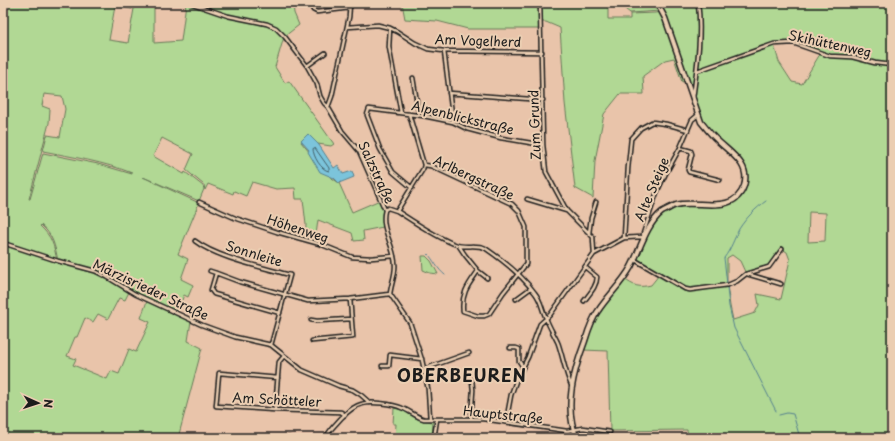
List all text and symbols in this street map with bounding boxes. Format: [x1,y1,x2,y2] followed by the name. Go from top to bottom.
[787,25,873,61] street label: Skihüttenweg
[434,29,522,51] street label: Am Vogelherd
[523,89,545,161] street label: Zum Grund
[410,95,516,139] street label: Alpenblickstraße
[354,138,400,206] street label: Salzstraße
[430,150,518,204] street label: Arlbergstraße
[629,154,673,224] street label: Alte Steige
[265,209,331,247] street label: Höhenweg
[223,235,285,271] street label: Sonnleite
[90,254,212,324] street label: Märzisrieder Straße
[397,362,527,388] district label: OBERBEUREN
[18,383,58,423] north arrow
[232,387,323,411] street label: Am Schötteler
[40,399,57,409] text: N
[462,400,544,428] street label: Hauptstraße

